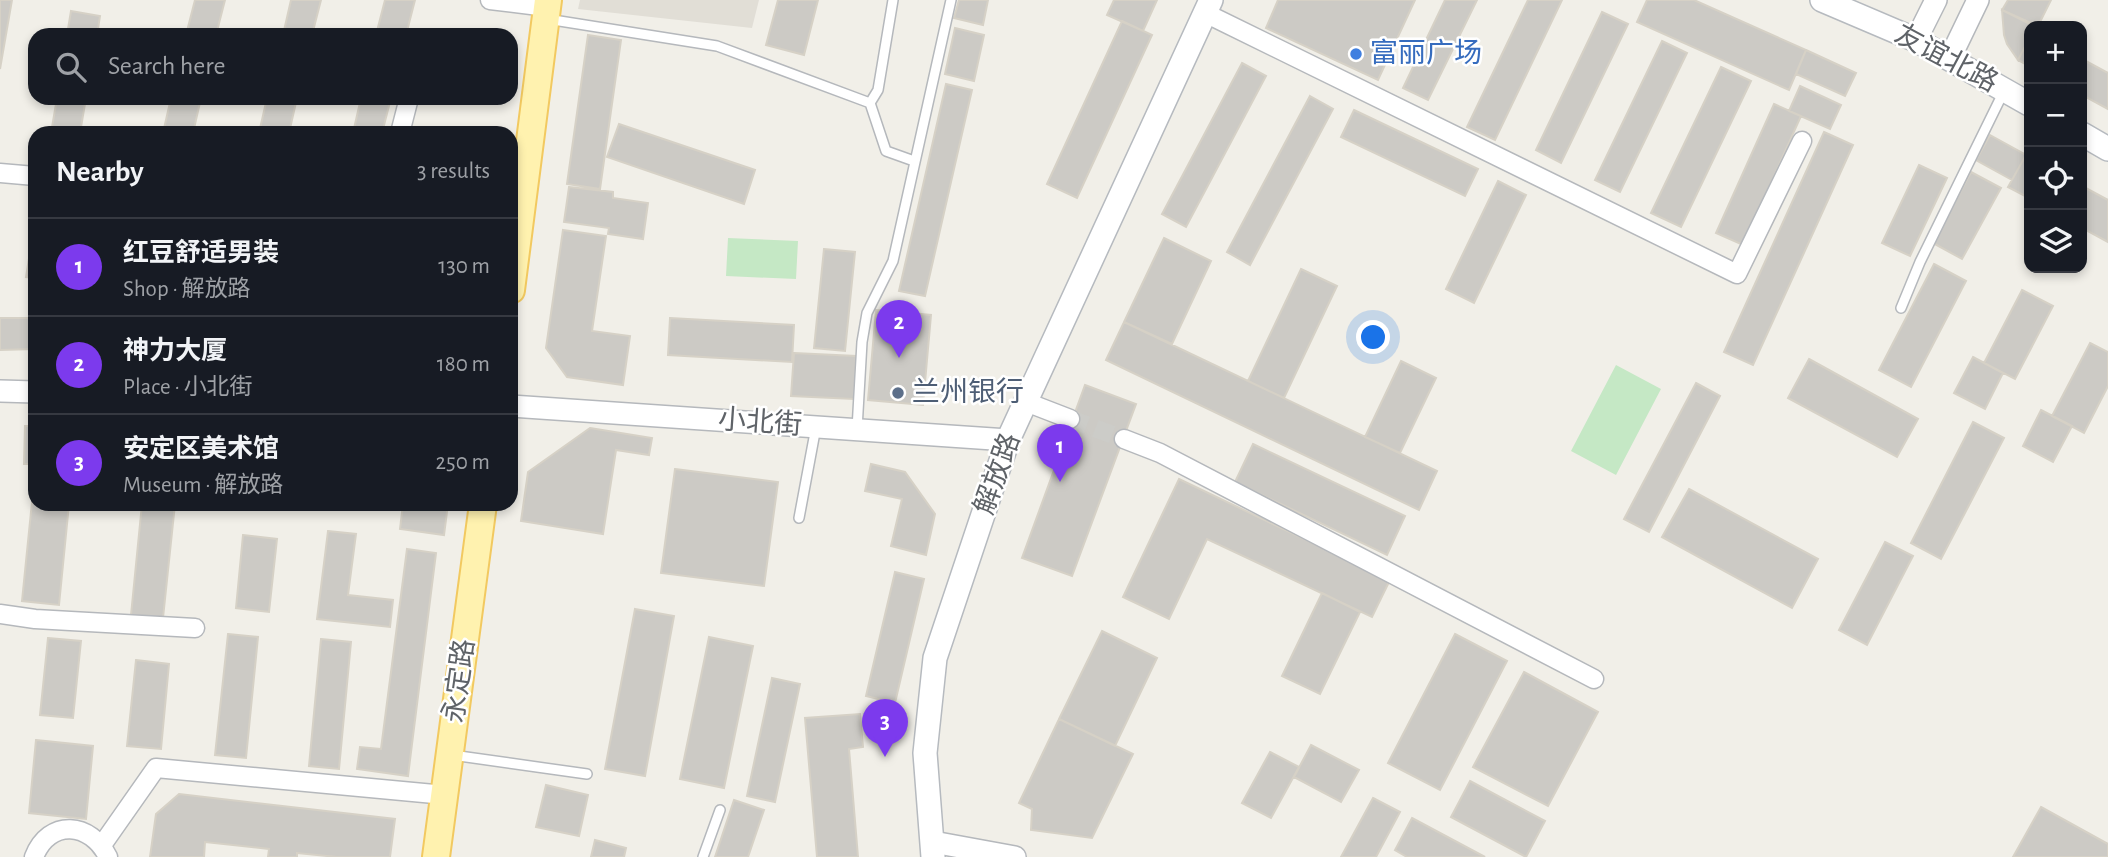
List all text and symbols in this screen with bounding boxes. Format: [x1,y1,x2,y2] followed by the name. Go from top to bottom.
[1890,19,2003,98] street label: 友谊北路
[2024,21,2087,273] map controls
[2024,21,2087,84] button: +
[28,28,518,105] search box
[1370,38,1482,68] place label: 富丽广场
[1348,46,1364,62] marker: 富丽广场
[52,48,90,86] icon: search
[108,53,226,79] text: Search here
[2024,84,2087,147] button: −
[2024,147,2087,210] button: locate
[56,157,144,187] text: Nearby
[417,160,490,183] text: 3 results
[2024,210,2087,273] button: layers
[123,240,279,266] text: 红豆舒适男装
[75,255,83,278] text: 1
[438,255,490,278] text: 130 m
[123,278,250,301] text: Shop · 解放路
[876,300,922,358] pin: 2
[1356,320,1390,354] your location
[123,338,227,364] text: 神力大厦
[74,353,84,376] text: 2
[437,353,490,376] text: 180 m
[123,376,253,399] text: Place · 小北街
[912,377,1024,407] place label: 兰州银行
[890,385,906,401] marker: 兰州银行
[717,404,803,440] street label: 小北街
[1037,424,1083,482] pin: 1
[969,429,1026,518] street label: 解放路
[123,436,279,462] text: 安定区美术馆
[74,451,84,474] text: 3
[436,451,490,474] text: 250 m
[123,474,283,497] text: Museum · 解放路
[438,637,480,725] street label: 永定路
[862,699,908,757] pin: 3

